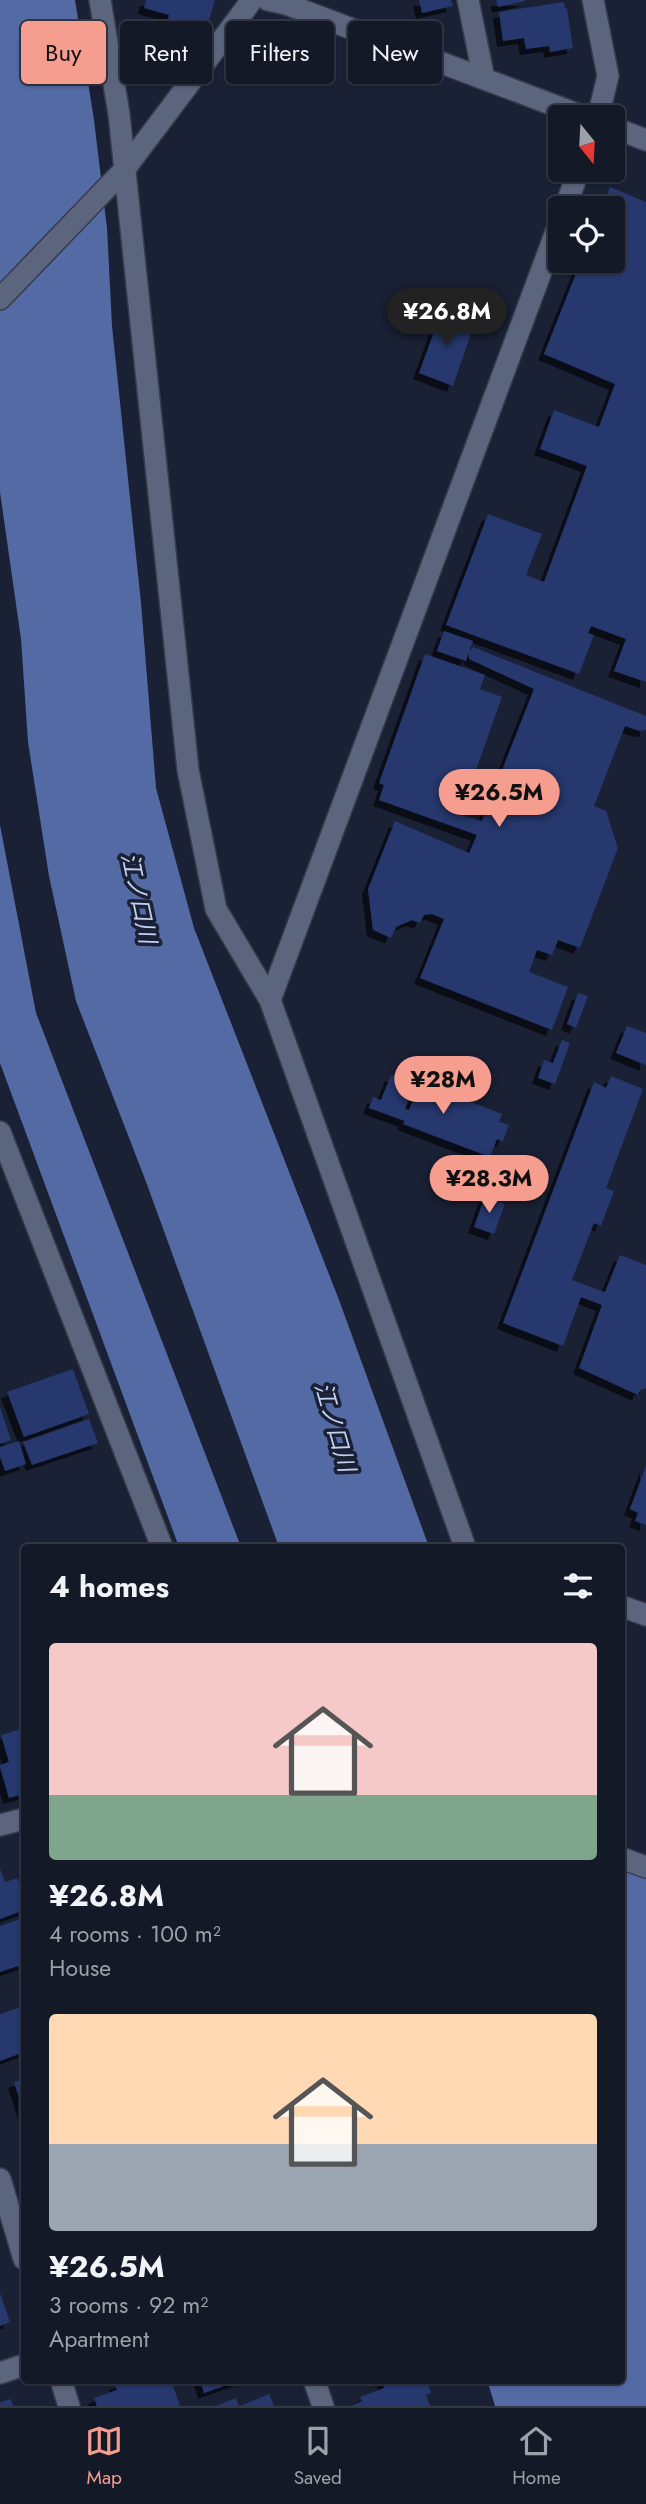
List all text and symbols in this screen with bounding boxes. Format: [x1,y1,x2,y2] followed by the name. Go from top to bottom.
[21,21,106,84] chip: Buy
[120,21,212,84] chip: Rent
[226,21,334,84] chip: Filters
[348,21,442,84] chip: New
[548,105,625,182] north arrow
[548,105,625,273] map controls
[548,196,625,273] button: locate
[390,288,504,348] pin: ¥26.8M
[403,294,491,328] text: ¥26.8M
[442,770,556,829] pin: ¥26.5M
[455,775,543,809] text: ¥26.5M
[113,849,166,949] water label: 江ノ口川
[402,1056,484,1116] pin: ¥28M
[410,1062,476,1096] text: ¥28M
[432,1156,546,1215] pin: ¥28.3M
[446,1161,532,1195] text: ¥28.3M
[306,1378,365,1479] water label: 江ノ口川
[49,1565,169,1608] text: 4 homes
[559,1567,597,1605] icon: filters
[260,1688,386,1814] icon: home
[49,1874,164,1917] text: ¥26.8M
[49,1917,221,1951] text: 4 rooms · 100 m²
[49,1951,111,1985] text: House
[260,2059,386,2185] icon: home
[49,2245,165,2288] text: ¥26.5M
[49,2288,208,2322] text: 3 rooms · 92 m²
[49,2322,149,2356] text: Apartment
[85,2422,123,2491] tab: Map
[294,2422,342,2491] tab: Saved
[512,2422,561,2491] tab: Home

